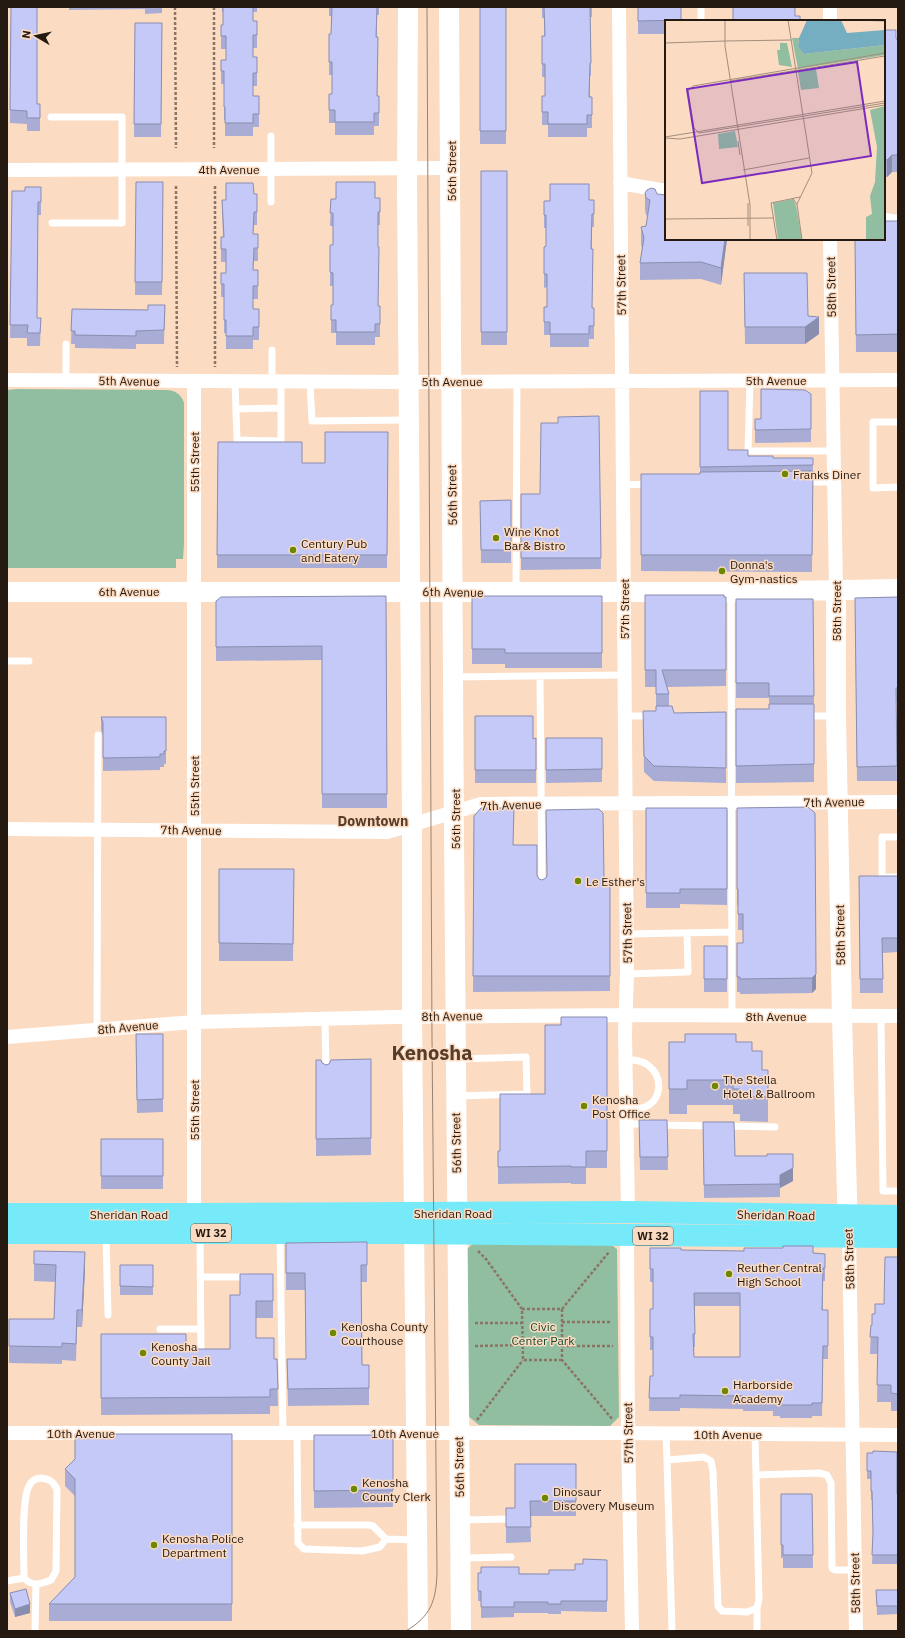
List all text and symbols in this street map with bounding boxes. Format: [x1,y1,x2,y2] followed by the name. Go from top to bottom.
[16,16,56,56] north arrow
[665,20,885,240] inset map
[19,29,34,39] text: N
[444,140,459,202] street label: 56th Street
[198,162,260,177] street label: 4th Avenue
[613,254,629,316] street label: 57th Street
[823,256,839,318] street label: 58th Street
[98,373,160,389] street label: 5th Avenue
[745,373,807,388] street label: 5th Avenue
[421,374,483,389] street label: 5th Avenue
[187,431,202,493] street label: 55th Street
[444,464,460,526] street label: 56th Street
[793,467,861,482] place label: Franks Diner
[780,469,790,479] marker: Franks Diner
[504,524,566,553] place label: Wine Knot Bar& Bistro
[491,533,501,543] marker: Wine Knot Bar& Bistro
[301,536,367,565] place label: Century Pub and Eatery
[288,545,298,555] marker: Century Pub and Eatery
[730,557,798,586] place label: Donna's Gym-nastics
[717,566,727,576] marker: Donna's Gym-nastics
[617,578,632,640] street label: 57th Street
[829,580,844,642] street label: 58th Street
[98,584,160,599] street label: 6th Avenue
[422,584,484,600] street label: 6th Avenue
[187,755,202,817] street label: 55th Street
[448,788,463,850] street label: 56th Street
[803,794,865,810] street label: 7th Avenue
[480,796,542,814] street label: 7th Avenue
[338,812,408,830] district label: Downtown
[160,822,222,838] street label: 7th Avenue
[586,874,645,889] place label: Le Esther's
[573,876,583,886] marker: Le Esther's
[619,902,635,964] street label: 57th Street
[832,904,848,966] street label: 58th Street
[421,1008,483,1024] street label: 8th Avenue
[745,1009,807,1024] street label: 8th Avenue
[97,1017,160,1037] street label: 8th Avenue
[391,1039,473,1066] district label: Kenosha
[723,1072,815,1101] place label: The Stella Hotel & Ballroom
[187,1079,202,1141] street label: 55th Street
[710,1081,720,1091] marker: The Stella Hotel & Ballroom
[592,1092,651,1121] place label: Kenosha Post Office
[579,1101,589,1111] marker: Kenosha Post Office
[448,1112,464,1174] street label: 56th Street
[414,1206,492,1221] street label: Sheridan Road
[90,1207,168,1222] street label: Sheridan Road
[737,1207,815,1223] street label: Sheridan Road
[191,1224,231,1242] road number: WI 32
[633,1227,673,1245] road number: WI 32
[840,1228,858,1290] street label: 58th Street
[737,1260,822,1289] place label: Reuther Central High School
[724,1269,734,1279] marker: Reuther Central High School
[341,1319,428,1348] place label: Kenosha County Courthouse
[511,1319,575,1348] park label: Civic Center Park
[328,1328,338,1338] marker: Kenosha County Courthouse
[151,1339,211,1368] place label: Kenosha County Jail
[138,1348,148,1358] marker: Kenosha County Jail
[733,1377,793,1406] place label: Harborside Academy
[720,1386,730,1396] marker: Harborside Academy
[620,1402,636,1464] street label: 57th Street
[47,1426,116,1441] street label: 10th Avenue
[371,1426,440,1441] street label: 10th Avenue
[694,1427,763,1442] street label: 10th Avenue
[451,1436,467,1498] street label: 56th Street
[362,1475,432,1504] place label: Kenosha County Clerk
[349,1484,359,1494] marker: Kenosha County Clerk
[553,1484,655,1513] place label: Dinosaur Discovery Museum
[540,1493,550,1503] marker: Dinosaur Discovery Museum
[162,1531,244,1560] place label: Kenosha Police Department
[149,1540,159,1550] marker: Kenosha Police Department
[847,1552,863,1614] street label: 58th Street

